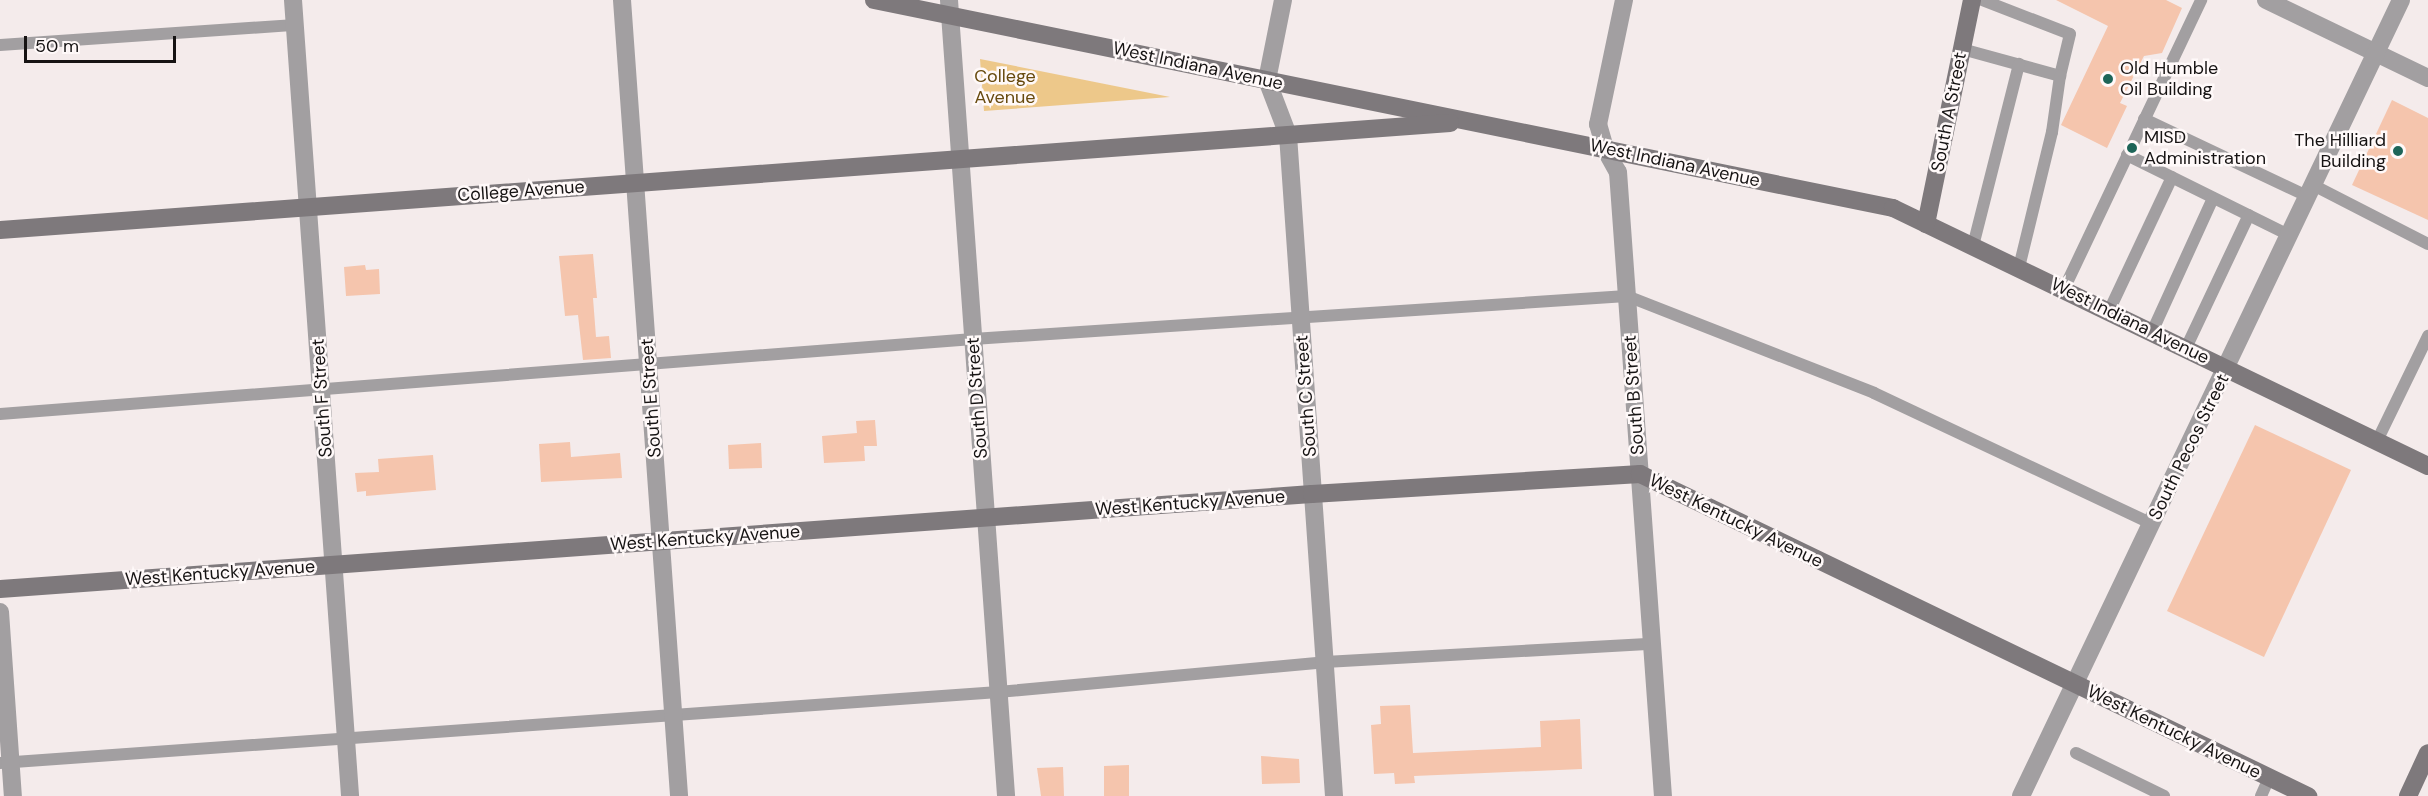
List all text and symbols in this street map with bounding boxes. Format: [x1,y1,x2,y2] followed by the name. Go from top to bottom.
[27,24,178,62] scale bar
[35,34,79,58] text: 50 m
[1111,37,1285,95] street label: West Indiana Avenue
[1927,50,1971,174] street label: South A Street
[2120,58,2218,100] place label: Old Humble Oil Building
[974,66,1036,109] park label: College Avenue
[2101,72,2115,86] marker: Old Humble Oil Building
[2144,127,2266,170] place label: MISD Administration
[2294,130,2386,172] place label: The Hilliard Building
[1588,134,1762,192] street label: West Indiana Avenue
[2125,141,2139,155] marker: MISD Administration
[2391,144,2405,158] marker: The Hilliard Building
[457,176,585,206] street label: College Avenue
[2047,273,2213,369] street label: West Indiana Avenue
[1291,334,1321,458] street label: South C Street
[1619,334,1649,456] street label: South B Street
[962,336,992,460] street label: South D Street
[307,338,337,458] street label: South F Street
[636,338,666,458] street label: South E Street
[2144,371,2234,523] street label: South Pecos Street
[1646,470,1826,572] street label: West Kentucky Avenue
[1094,486,1286,520] street label: West Kentucky Avenue
[609,521,801,555] street label: West Kentucky Avenue
[124,556,316,590] street label: West Kentucky Avenue
[2084,681,2264,783] street label: West Kentucky Avenue

